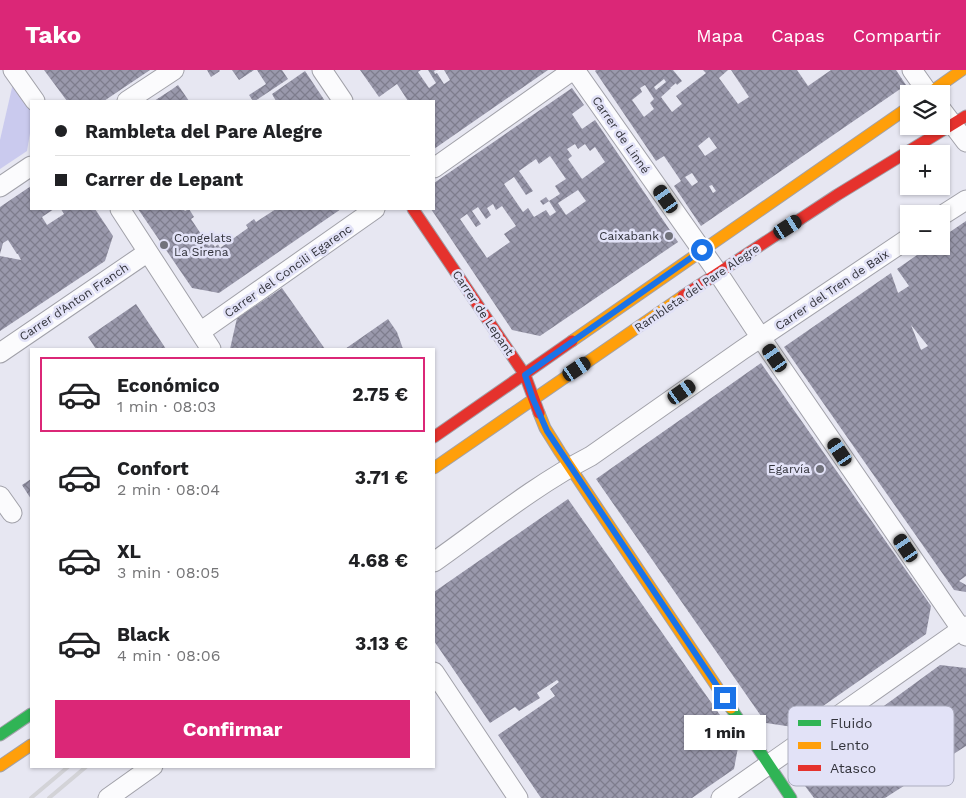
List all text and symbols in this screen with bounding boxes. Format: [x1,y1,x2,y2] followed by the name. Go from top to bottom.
[25,21,81,49] text: Tako
[696,25,743,46] text: Mapa
[771,25,825,46] text: Capas
[853,25,941,46] text: Compartir
[900,85,950,255] map controls
[900,85,950,135] button: layers
[589,94,653,176] street label: Carrer de Linné
[85,120,323,143] text: Rambleta del Pare Alegre
[900,145,950,195] button: +
[85,168,243,191] text: Carrer de Lepant
[651,182,680,216] car
[900,205,950,255] button: −
[771,213,804,241] car
[222,221,355,320] street label: Carrer del Concili Egarenc
[599,229,659,243] place label: Caixabank
[663,230,675,242] marker: Caixabank
[174,231,232,259] place label: Congelats La Sirena
[158,239,170,251] marker: Congelats La Sirena
[691,239,713,261] route start
[632,241,762,335] street label: Rambleta del Pare Alegre
[773,247,891,333] street label: Carrer del Tren de Baix
[17,260,131,344] street label: Carrer d'Anton Franch
[449,268,517,358] street label: Carrer de Lepant
[760,341,789,375] car
[560,354,593,384] car
[57,372,102,417] icon: car
[117,374,220,397] text: Económico
[665,377,698,407] car
[352,383,408,406] text: 2.75 €
[117,397,216,416] text: 1 min · 08:03
[825,435,854,469] car
[57,455,102,500] icon: car
[117,457,188,480] text: Confort
[768,462,810,476] place label: Egarvía
[814,463,826,475] marker: Egarvía
[355,466,408,489] text: 3.71 €
[117,480,220,499] text: 2 min · 08:04
[891,531,920,565] car
[57,538,102,583] icon: car
[117,540,141,563] text: XL
[348,549,408,572] text: 4.68 €
[117,563,220,582] text: 3 min · 08:05
[57,621,102,666] icon: car
[117,623,170,646] text: Black
[355,632,408,655] text: 3.13 €
[117,646,220,665] text: 4 min · 08:06
[714,687,736,709] route end
[55,700,410,758] button: Confirmar
[788,706,954,786] legend
[830,715,872,731] text: Fluido
[684,716,766,750] callout: 1 min
[704,723,746,742] text: 1 min
[830,737,869,753] text: Lento
[830,760,876,776] text: Atasco

